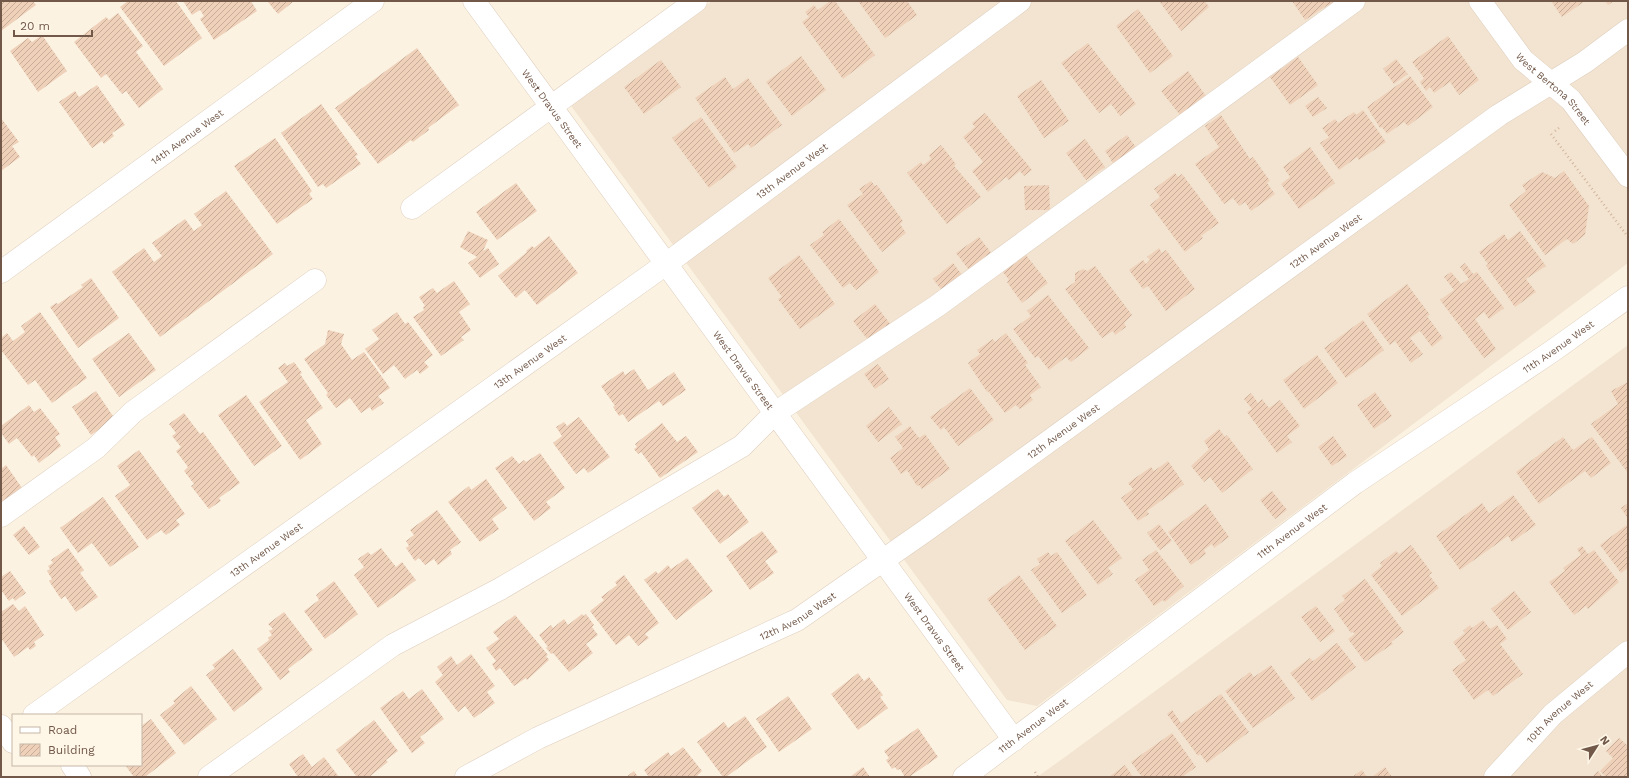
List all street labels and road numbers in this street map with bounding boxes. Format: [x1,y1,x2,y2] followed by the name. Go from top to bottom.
[1514,50,1593,127] street label: West Bertona Street
[520,67,585,151] street label: West Dravus Street
[149,106,226,167] street label: 14th Avenue West
[754,140,830,201] street label: 13th Avenue West
[1287,211,1364,271] street label: 12th Avenue West
[1520,317,1597,375] street label: 11th Avenue West
[711,328,777,412] street label: West Dravus Street
[491,331,569,391] street label: 13th Avenue West
[1025,401,1102,461] street label: 12th Avenue West
[1255,500,1329,560] street label: 11th Avenue West
[228,519,305,579] street label: 13th Avenue West
[758,589,838,642] street label: 12th Avenue West
[902,590,968,674] street label: West Dravus Street
[1524,678,1595,745] street label: 10th Avenue West
[996,695,1070,755] street label: 11th Avenue West

